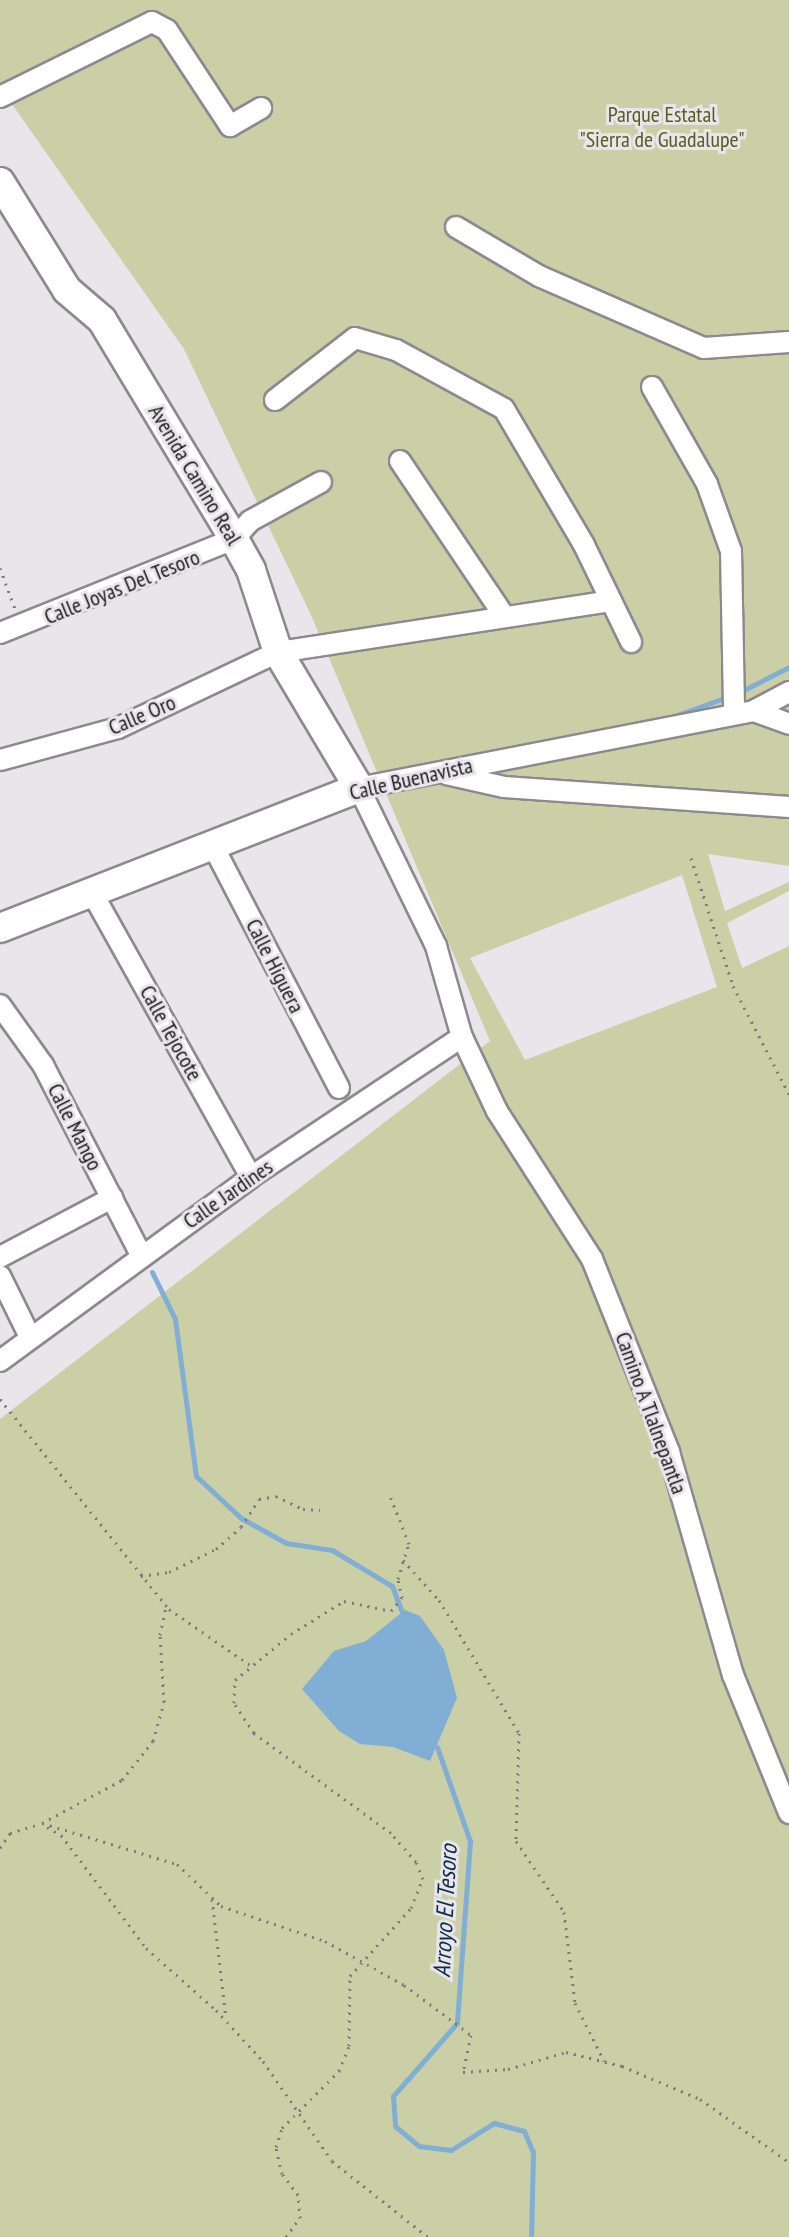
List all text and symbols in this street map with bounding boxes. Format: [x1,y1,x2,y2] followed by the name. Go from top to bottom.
[579,101,745,152] park label: Parque Estatal "Sierra de Guadalupe"
[143,400,247,550] street label: Avenida Camino Real
[40,544,204,630] street label: Calle Joyas Del Tesoro
[105,689,179,741] street label: Calle Oro
[347,752,475,806] street label: Calle Buenavista
[240,915,310,1017] street label: Calle Higuera
[134,981,208,1085] street label: Calle Tejocote
[42,1079,108,1175] street label: Calle Mango
[178,1154,278,1234] street label: Calle Jardines
[609,1328,693,1498] street label: Camino A Tlalnepantla
[427,1843,463,1979] water label: Arroyo El Tesoro

